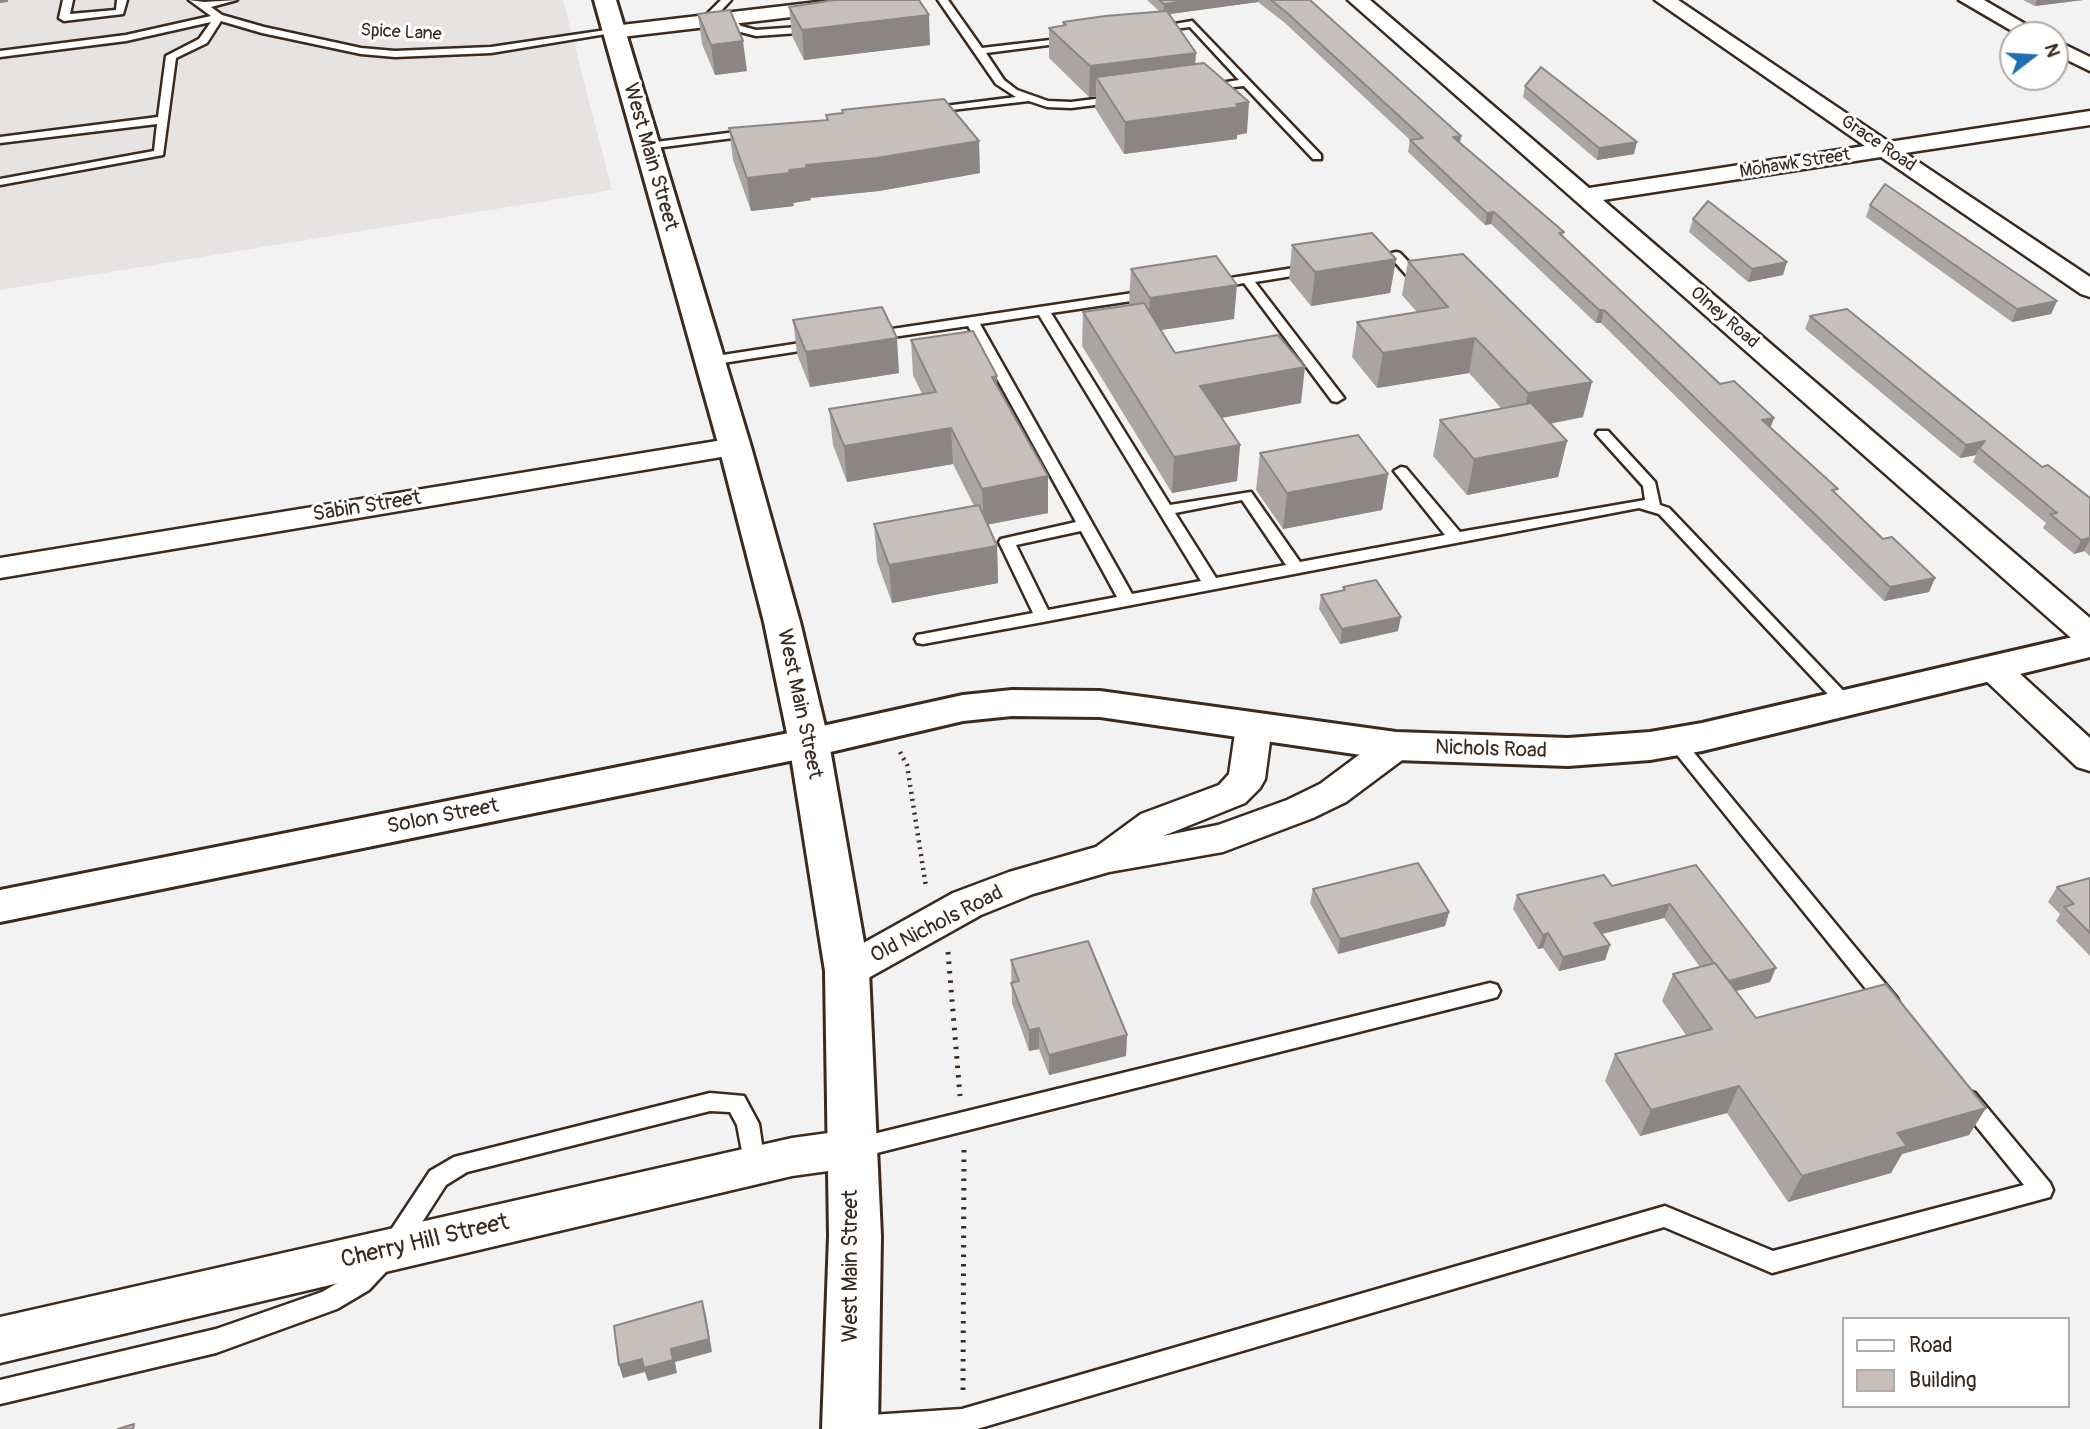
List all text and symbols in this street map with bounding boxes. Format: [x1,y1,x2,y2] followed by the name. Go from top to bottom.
[360,20,442,46] street label: Spice Lane
[1999,21,2069,91] north arrow
[2039,41,2066,60] text: N
[617,80,683,234] street label: West Main Street
[1836,111,1920,177] street label: Grace Road
[1738,145,1852,183] street label: Mohawk Street
[1685,282,1763,354] street label: Olney Road
[311,486,423,528] street label: Sabin Street
[771,627,827,781] street label: West Main Street
[1435,735,1547,765] street label: Nichols Road
[385,794,501,840] street label: Solon Street
[867,881,1007,969] street label: Old Nichols Road
[839,1190,865,1342] street label: West Main Street
[338,1209,512,1275] street label: Cherry Hill Street
[1842,1317,2069,1408] legend
[1909,1332,1953,1359] text: Road
[1909,1367,1976,1394] text: Building

